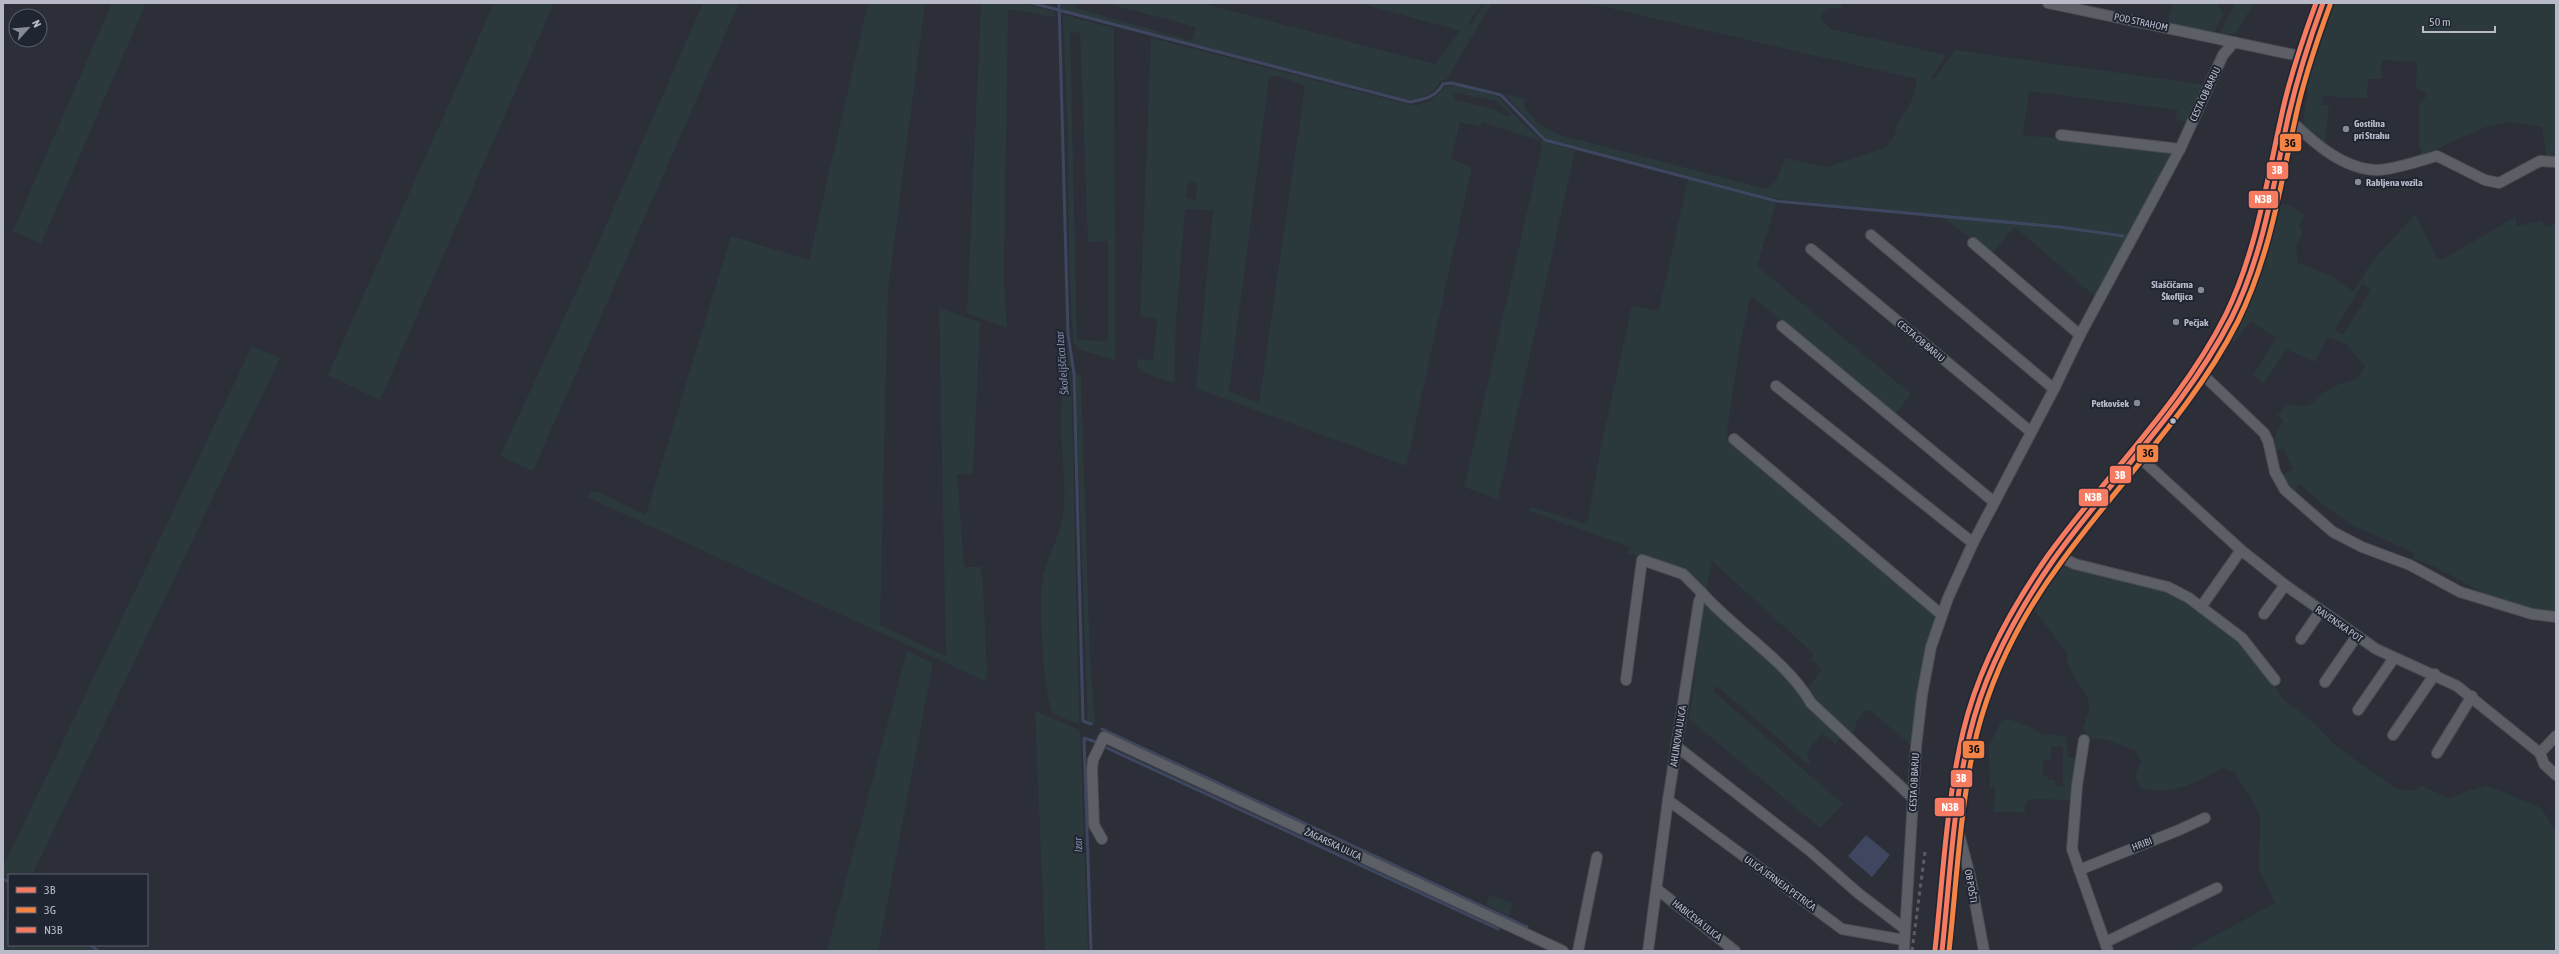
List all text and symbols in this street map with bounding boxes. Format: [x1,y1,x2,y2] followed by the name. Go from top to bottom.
[8,8,48,48] north arrow
[2423,8,2495,34] scale bar
[2113,11,2169,33] street label: POD STRAHOM
[2429,15,2451,29] text: 50 m
[30,18,44,29] text: N
[2188,65,2222,123] street label: CESTA OB BARJU
[2354,118,2390,141] place label: Gostilna pri Strahu
[2341,124,2351,134] marker: Gostilna pri Strahu
[2279,133,2302,152] line badge: 3G
[2285,137,2296,149] text: 3G
[2266,161,2289,180] line badge: 3B
[2272,164,2283,176] text: 3B
[2353,177,2363,187] marker: Rabljena vozila
[2366,177,2423,188] place label: Rabljena vozila
[2248,190,2279,209] line badge: N3B
[2255,193,2272,205] text: N3B
[2151,279,2193,302] place label: Slaščičarna Škofljica
[2196,285,2206,295] marker: Slaščičarna Škofljica
[2171,317,2181,327] marker: Pečjak
[2184,317,2209,328] place label: Pečjak
[1895,318,1947,364] street label: CESTA OB BARJU
[1053,330,1071,396] water label: Škofeljščica Izar
[2091,398,2130,409] place label: Petkovšek
[2132,398,2142,408] marker: Petkovšek
[2168,416,2178,426] unlabelled marker
[2136,444,2159,463] line badge: 3G
[2143,447,2154,459] text: 3G
[2109,465,2132,484] line badge: 3B
[2115,469,2126,481] text: 3B
[2078,488,2109,507] line badge: N3B
[2085,491,2102,503] text: N3B
[2313,604,2365,645] street label: RAVENSKA POT
[1668,705,1688,767] street label: AHLINOVA ULICA
[1962,740,1985,759] line badge: 3G
[1969,743,1980,755] text: 3G
[1907,752,1921,812] street label: CESTA OB BARJU
[1950,769,1973,788] line badge: 3B
[1956,772,1967,784] text: 3B
[1934,797,1965,817] line badge: N3B
[1942,801,1959,813] text: N3B
[1303,826,1363,862] street label: ŽAGARSKA ULICA
[2130,835,2154,853] street label: HRIBI
[1072,837,1084,853] water label: Izar
[1742,853,1818,913] street label: ULICA JERNEJA PETRIČA
[1963,868,1979,904] street label: OB POŠTI
[8,874,148,946] legend
[44,883,56,897] text: 3B
[1670,897,1724,943] street label: HABIČEVA ULICA
[44,903,56,917] text: 3G
[44,923,63,937] text: N3B

